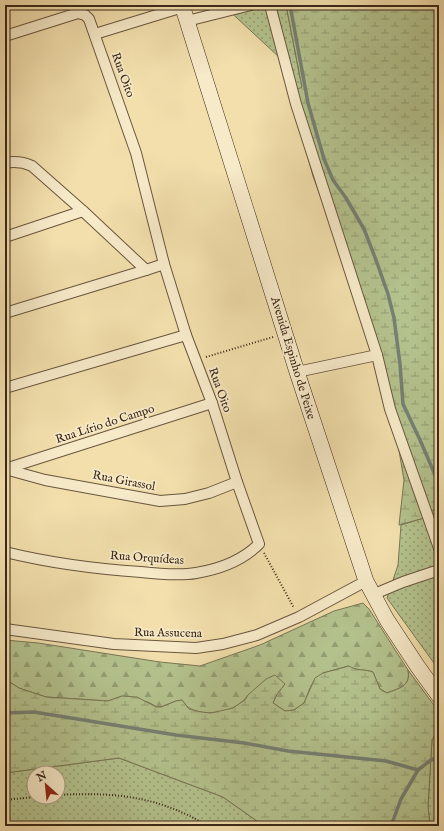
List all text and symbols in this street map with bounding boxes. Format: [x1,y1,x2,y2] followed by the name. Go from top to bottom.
[108,50,138,100] street label: Rua Oito
[266,294,319,422] street label: Avenida Espinho de Peixe
[205,365,235,415] street label: Rua Oito
[54,401,157,448] street label: Rua Lírio do Campo
[91,468,157,495] street label: Rua Girassol
[109,548,184,569] street label: Rua Orquídeas
[134,625,203,641] street label: Rua Assucena
[26,765,66,805] north arrow
[34,768,50,786] text: N

